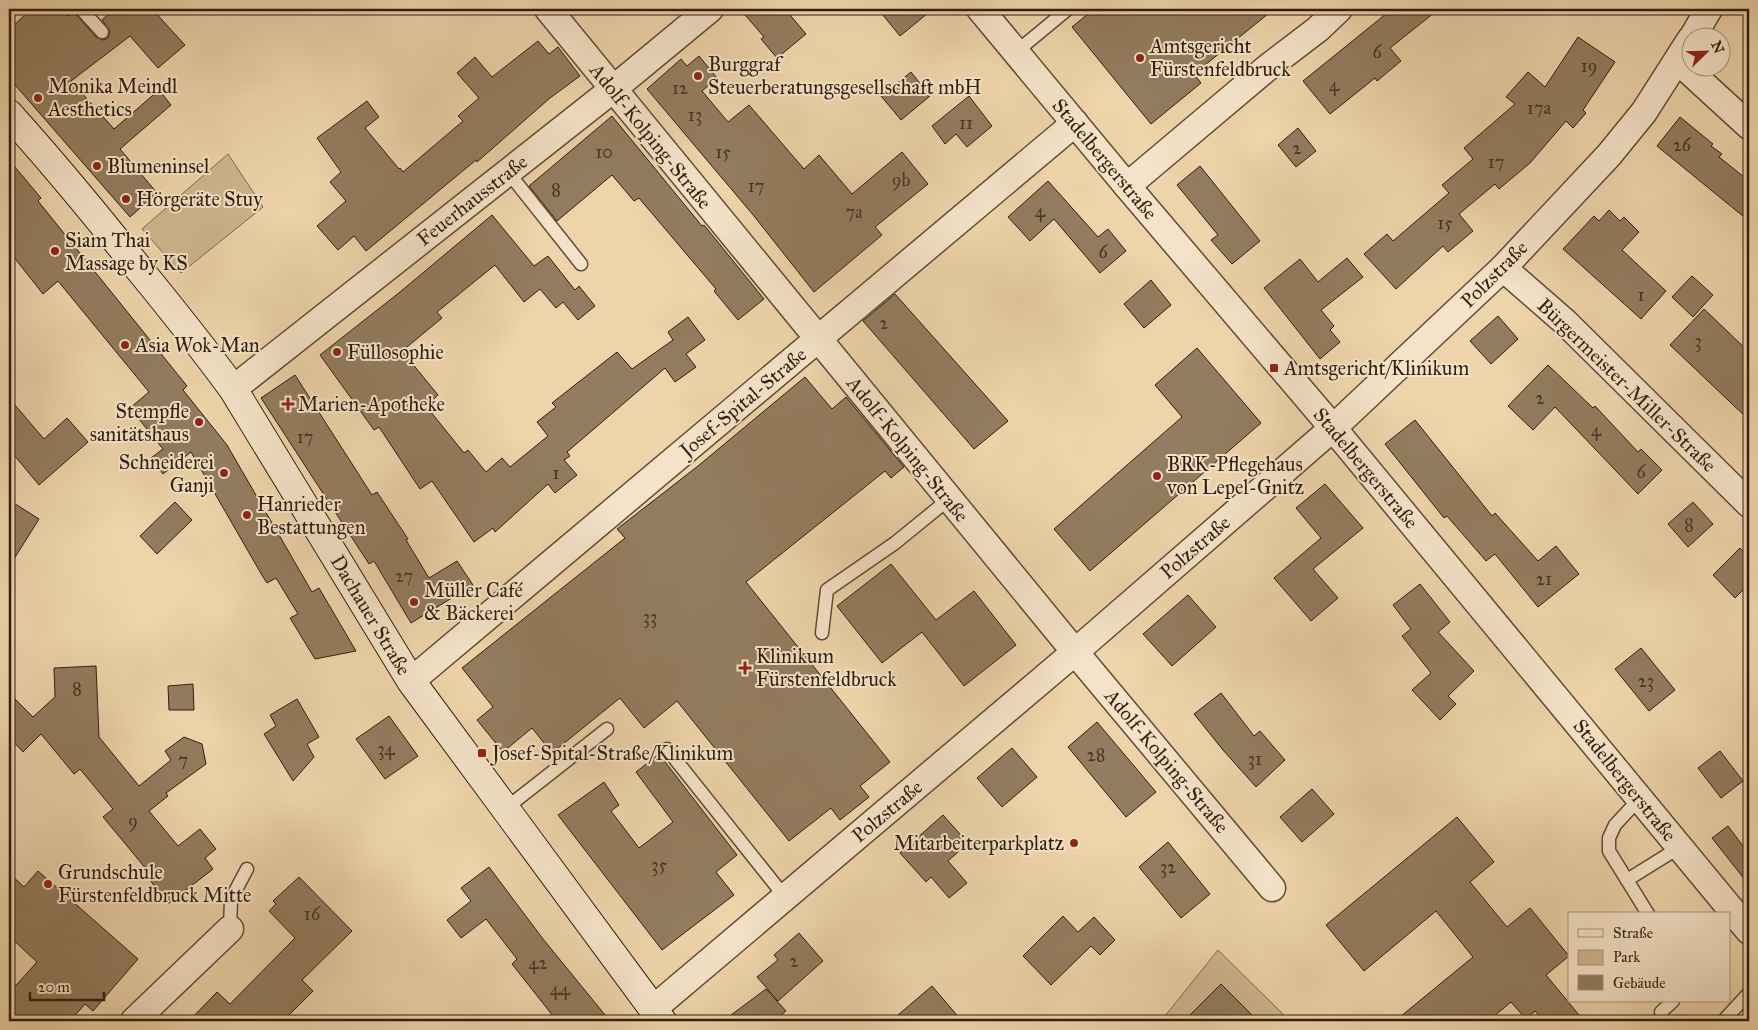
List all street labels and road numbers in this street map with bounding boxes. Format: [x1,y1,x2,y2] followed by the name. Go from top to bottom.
[583,58,717,214] street label: Adolf-Kolping-Straße
[1047,94,1163,225] street label: Stadelbergerstraße
[412,149,532,251] street label: Feuerhausstraße
[1456,236,1532,312] street label: Polzstraße
[1532,293,1722,478] street label: Bürgermeister-Miller-Straße
[673,342,812,464] street label: Josef-Spital-Straße
[840,371,974,527] street label: Adolf-Kolping-Straße
[1308,403,1424,534] street label: Stadelbergerstraße
[1155,510,1235,584] street label: Polzstraße
[326,550,416,680] street label: Dachauer Straße
[1098,683,1234,838] street label: Adolf-Kolping-Straße
[1568,714,1682,847] street label: Stadelbergerstraße
[847,775,927,847] street label: Polzstraße

